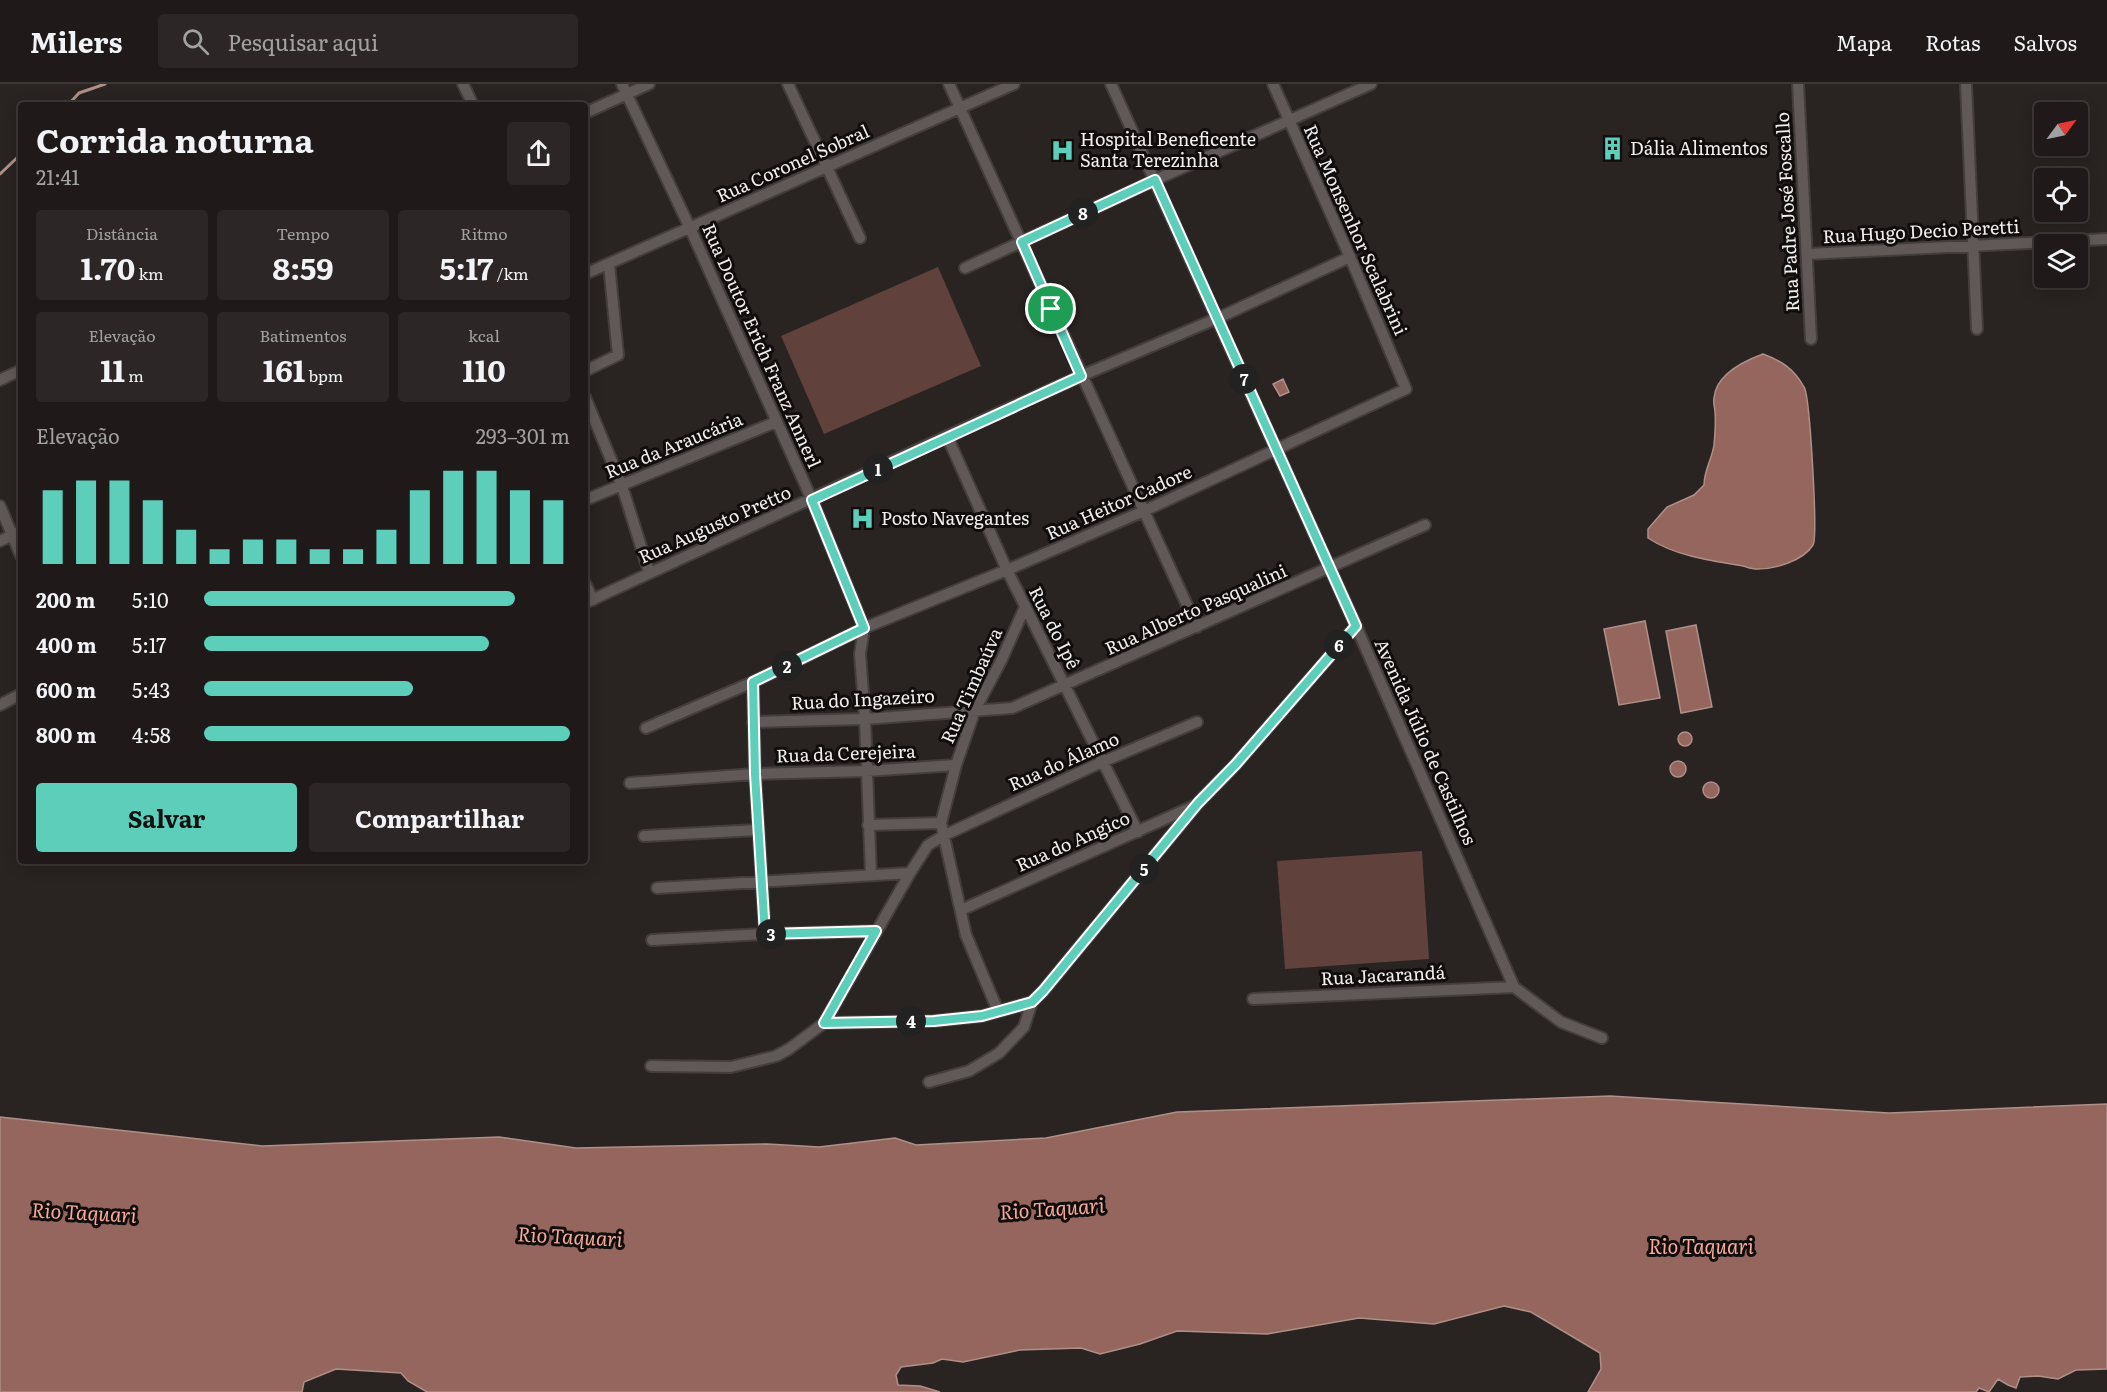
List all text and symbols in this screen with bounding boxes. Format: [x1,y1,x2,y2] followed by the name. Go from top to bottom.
[158,14,578,68] search box
[30,20,122,62] text: Milers
[179,25,212,58] icon: search
[227,25,378,58] text: Pesquisar aqui
[1836,26,1892,57] text: Mapa
[1925,26,1981,57] text: Rotas
[2014,26,2077,57] text: Salvos
[2034,102,2088,156] north arrow
[2034,102,2088,288] map controls
[1768,111,1805,313] street label: Rua Padre José Foscallo
[36,114,314,163] text: Corrida noturna
[712,117,873,208] street label: Rua Coronel Sobral
[1298,120,1415,339] street label: Rua Monsenhor Scalabrini
[507,122,570,185] button: share
[1080,125,1256,173] place label: Hospital Beneficente Santa Terezinha
[1630,134,1768,161] place label: Dália Alimentos
[1599,136,1625,162] building icon: Dália Alimentos
[1049,137,1075,163] hospital icon: Hospital Beneficente Santa Terezinha
[36,161,80,191] text: 21:41
[2034,168,2088,222] button: locate
[1068,198,1098,228] pin: 8
[1078,201,1088,225] text: 8
[1822,212,2020,249] street label: Rua Hugo Decio Peretti
[696,219,829,472] street label: Rua Doutor Erich Franz Annerl
[86,221,158,245] text: Distância
[276,221,330,245] text: Tempo
[460,221,508,245] text: Ritmo
[2034,234,2088,288] button: layers
[80,245,135,289] text: 1.70
[273,245,333,289] text: 8:59
[439,245,493,289] text: 5:17
[135,261,164,285] text: km
[493,261,529,285] text: /km
[1025,283,1076,334] pin
[1034,292,1067,325] icon: arrive
[88,323,156,347] text: Elevação
[260,323,346,347] text: Batimentos
[468,323,500,347] text: kcal
[100,347,125,391] text: 11
[263,347,305,391] text: 161
[462,347,506,391] text: 110
[125,363,144,387] text: m
[305,363,343,387] text: bpm
[1229,364,1259,394] pin: 7
[1240,367,1248,391] text: 7
[601,405,746,484] street label: Rua da Araucária
[36,420,120,450] text: Elevação
[476,420,570,450] text: 293–301 m
[863,454,893,484] pin: 1
[875,457,881,481] text: 1
[1041,457,1196,546] street label: Rua Heitor Cadore
[634,478,795,569] street label: Rua Augusto Pretto
[881,504,1029,531] place label: Posto Navegantes
[850,506,876,532] hospital icon: Posto Navegantes
[1100,556,1291,661] street label: Rua Alberto Pasqualini
[1023,581,1088,673] street label: Rua do Ipê
[36,584,95,614] text: 200 m
[132,584,169,614] text: 5:10
[933,623,1008,748] street label: Rua Timbaúva
[36,629,97,659] text: 400 m
[132,629,167,659] text: 5:17
[1324,630,1354,660] pin: 6
[1334,633,1344,657] text: 6
[1369,634,1484,849] street label: Avenida Júlio de Castilhos
[772,651,802,681] pin: 2
[783,654,791,678] text: 2
[36,674,96,704] text: 600 m
[132,674,170,704] text: 5:43
[790,681,935,716] street label: Rua do Ingazeiro
[36,719,96,749] text: 800 m
[132,719,171,749] text: 4:58
[1004,724,1123,797] street label: Rua do Álamo
[776,737,917,768] street label: Rua da Cerejeira
[36,783,297,852] button: Salvar
[309,783,570,852] button: Compartilhar
[1011,803,1134,878] street label: Rua do Angico
[1129,854,1159,884] pin: 5
[1140,857,1148,881] text: 5
[756,919,786,949] pin: 3
[767,922,775,946] text: 3
[1320,958,1446,991] street label: Rua Jacarandá
[896,1006,926,1036] pin: 4
[906,1009,916,1033] text: 4
[998,1188,1106,1226] water label: Rio Taquari
[31,1193,138,1229] water label: Rio Taquari
[517,1217,624,1253] water label: Rio Taquari
[1648,1230,1754,1260] water label: Rio Taquari

